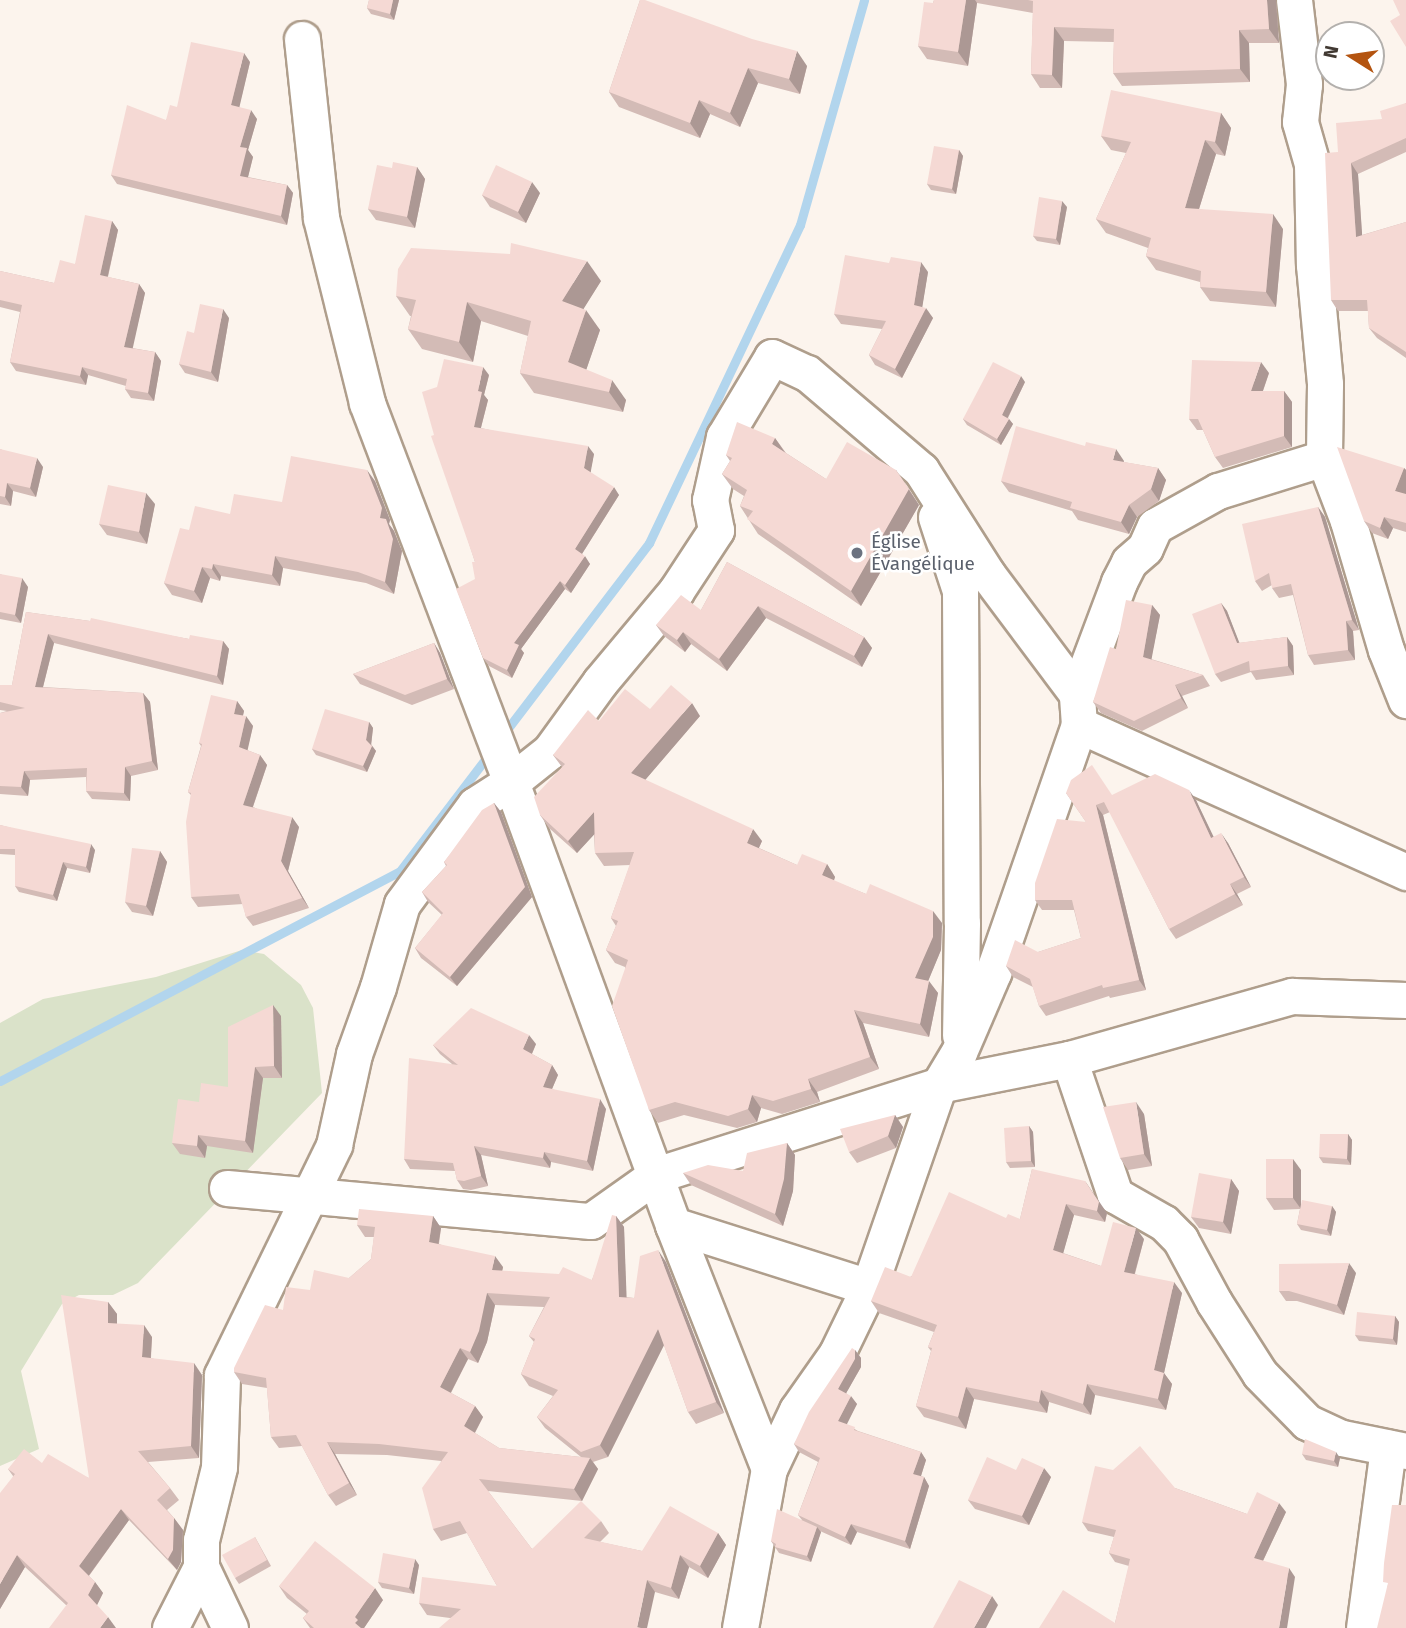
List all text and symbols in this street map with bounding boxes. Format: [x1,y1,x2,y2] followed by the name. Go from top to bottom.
[1315,21,1385,91] north arrow
[1318,43,1343,61] text: N
[871,531,975,575] place label: Église Évangélique
[849,545,865,561] marker: Église Évangélique

